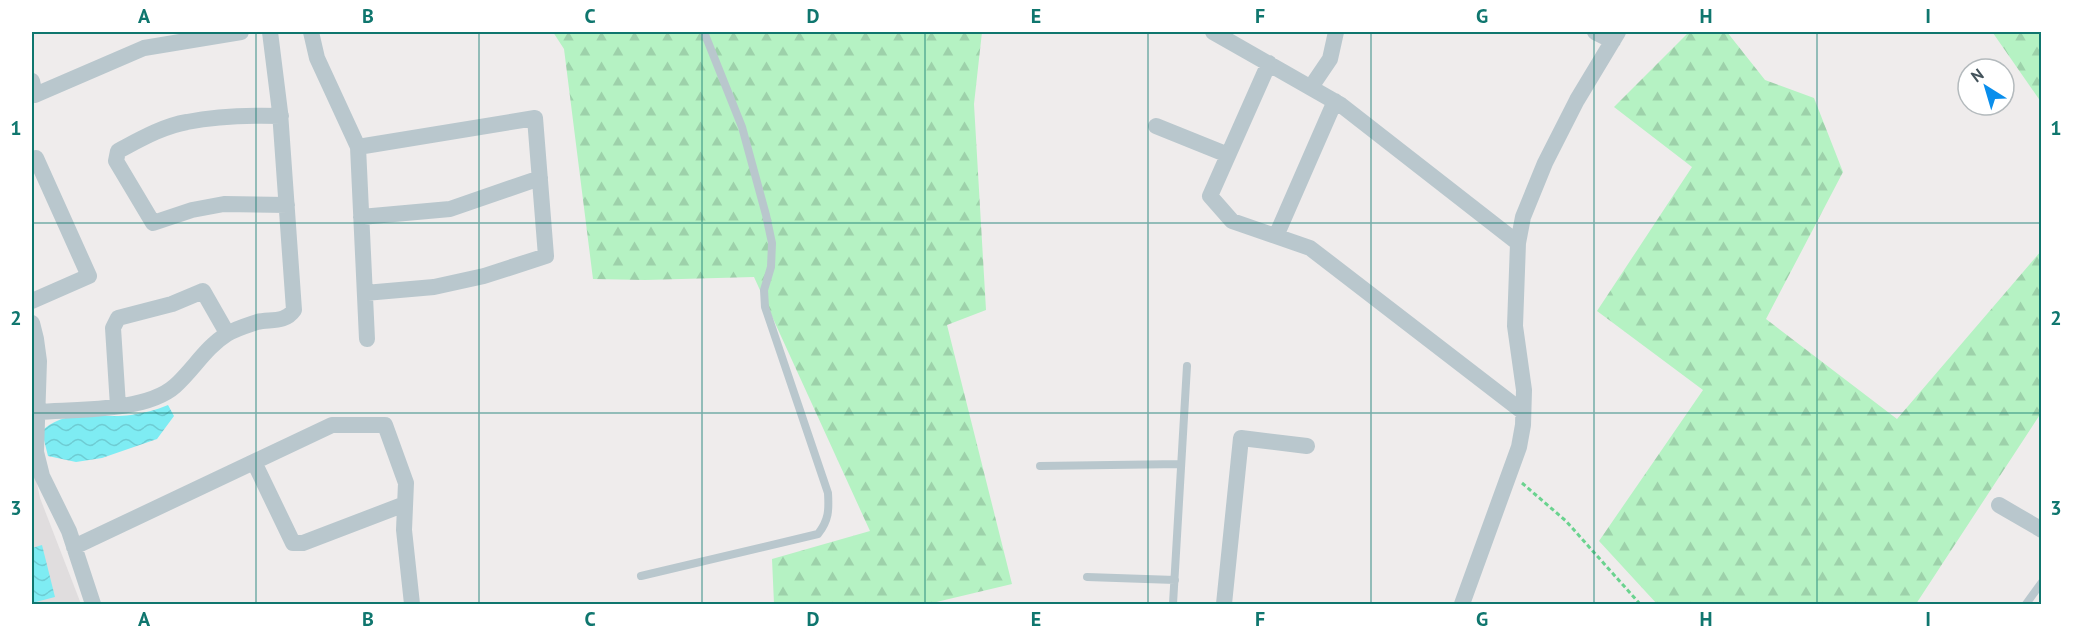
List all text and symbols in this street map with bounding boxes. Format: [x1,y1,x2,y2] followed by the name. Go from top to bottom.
[138,3,151,29] text: A
[362,3,374,29] text: B
[584,3,596,29] text: C
[807,3,820,29] text: D
[1031,3,1041,29] text: E
[1255,3,1265,29] text: F
[1476,3,1488,29] text: G
[1699,3,1713,29] text: H
[1925,3,1931,29] text: I
[1956,57,2016,117] north arrow
[1967,64,1987,86] text: N
[10,115,22,141] text: 1
[2050,115,2062,141] text: 1
[10,305,22,331] text: 2
[2050,305,2062,331] text: 2
[10,495,22,521] text: 3
[2050,495,2062,521] text: 3
[138,606,151,632] text: A
[362,606,374,632] text: B
[584,606,596,632] text: C
[807,606,820,632] text: D
[1031,606,1041,632] text: E
[1255,606,1265,632] text: F
[1476,606,1488,632] text: G
[1699,606,1713,632] text: H
[1925,606,1931,632] text: I

